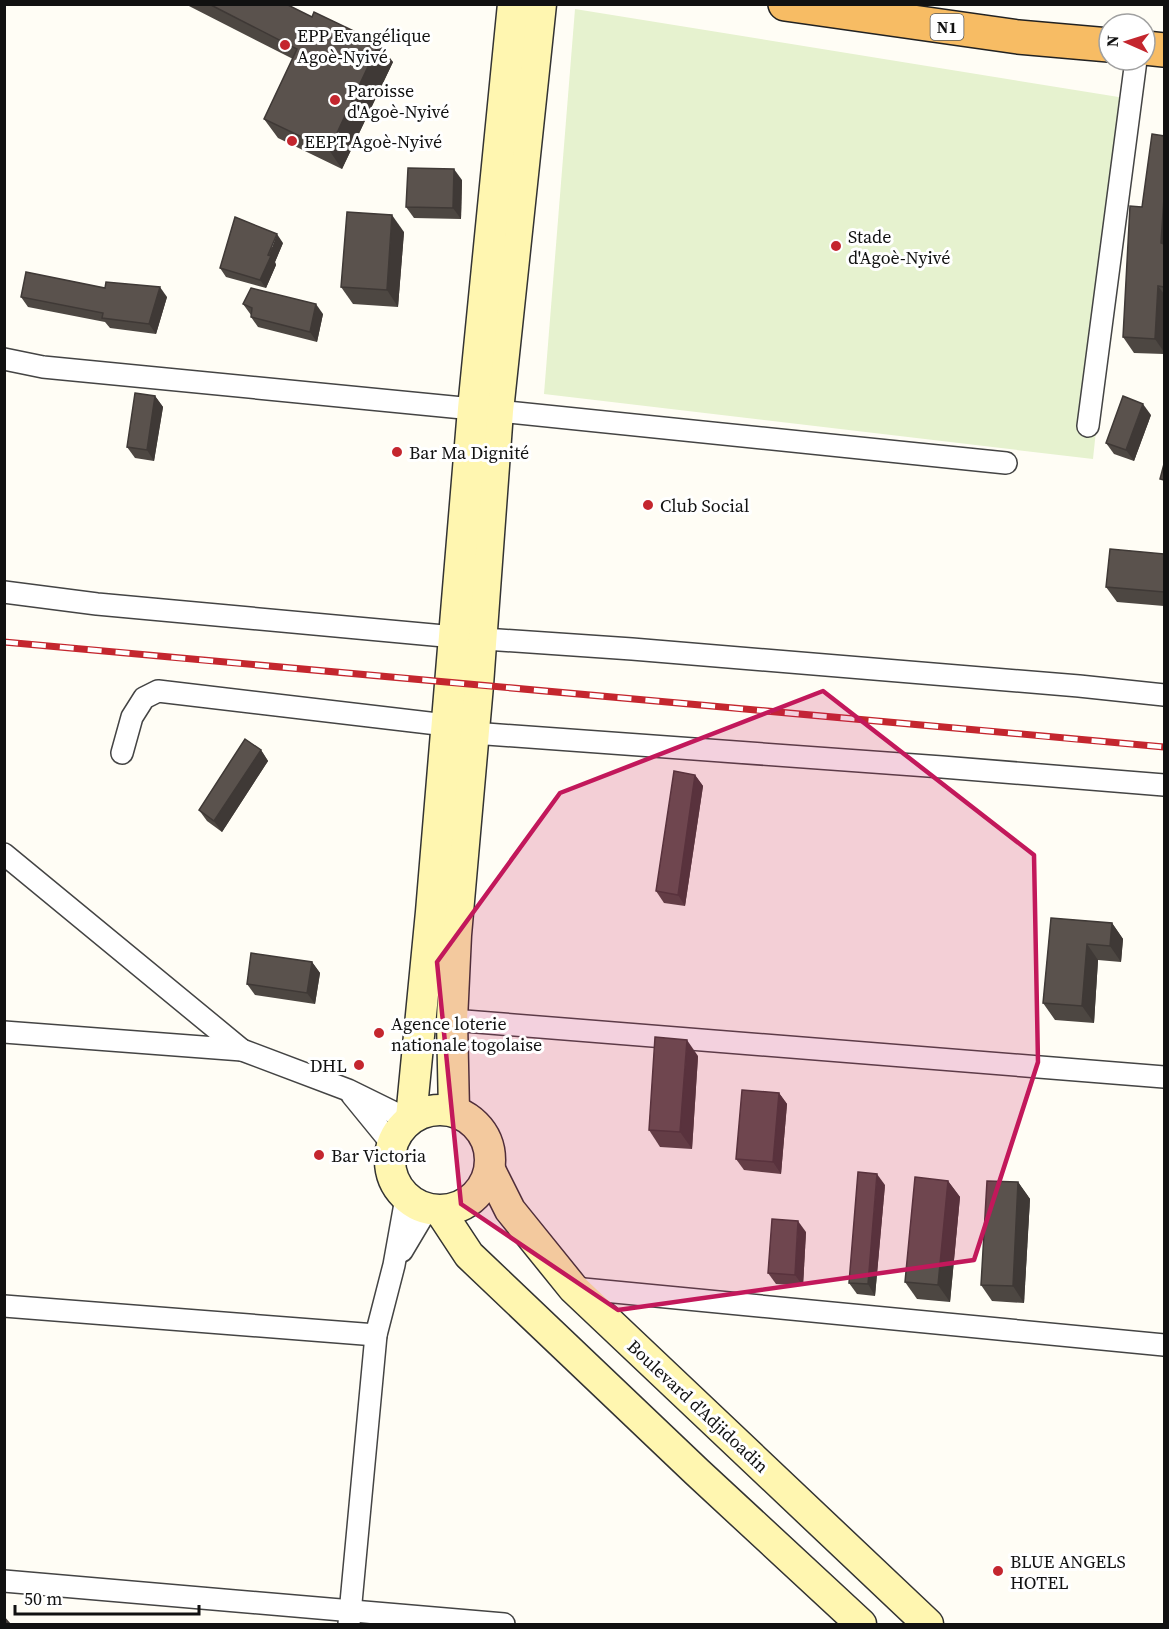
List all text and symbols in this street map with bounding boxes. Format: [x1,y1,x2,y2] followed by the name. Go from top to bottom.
[1097,12,1157,72] north arrow
[930,14,964,40] road number: N1
[297,23,431,69] place label: EPP Evangélique Agoè-Nyivé
[1101,34,1123,48] text: N
[278,38,292,52] marker: EPP Evangélique Agoè-Nyivé
[347,78,449,124] place label: Paroisse d'Agoè-Nyivé
[328,93,342,107] marker: Paroisse d'Agoè-Nyivé
[304,129,442,154] place label: EEPT Agoè-Nyivé
[285,134,299,148] marker: EEPT Agoè-Nyivé
[848,224,950,270] place label: Stade d'Agoè-Nyivé
[829,239,843,253] marker: Stade d'Agoè-Nyivé
[409,440,529,465] place label: Bar Ma Dignité
[390,445,404,459] marker: Bar Ma Dignité
[660,493,749,518] place label: Club Social
[641,498,655,512] marker: Club Social
[391,1011,542,1057] place label: Agence loterie nationale togolaise
[372,1026,386,1040] marker: Agence loterie nationale togolaise
[310,1053,347,1078] place label: DHL
[352,1058,366,1072] marker: DHL
[331,1143,427,1168] place label: Bar Victoria
[312,1148,326,1162] marker: Bar Victoria
[622,1334,774,1478] street label: Boulevard d'Adjidoadin
[1010,1549,1126,1595] place label: BLUE ANGELS HOTEL
[991,1564,1005,1578] marker: BLUE ANGELS HOTEL
[15,1578,200,1616] scale bar
[24,1586,62,1611] text: 50 m

